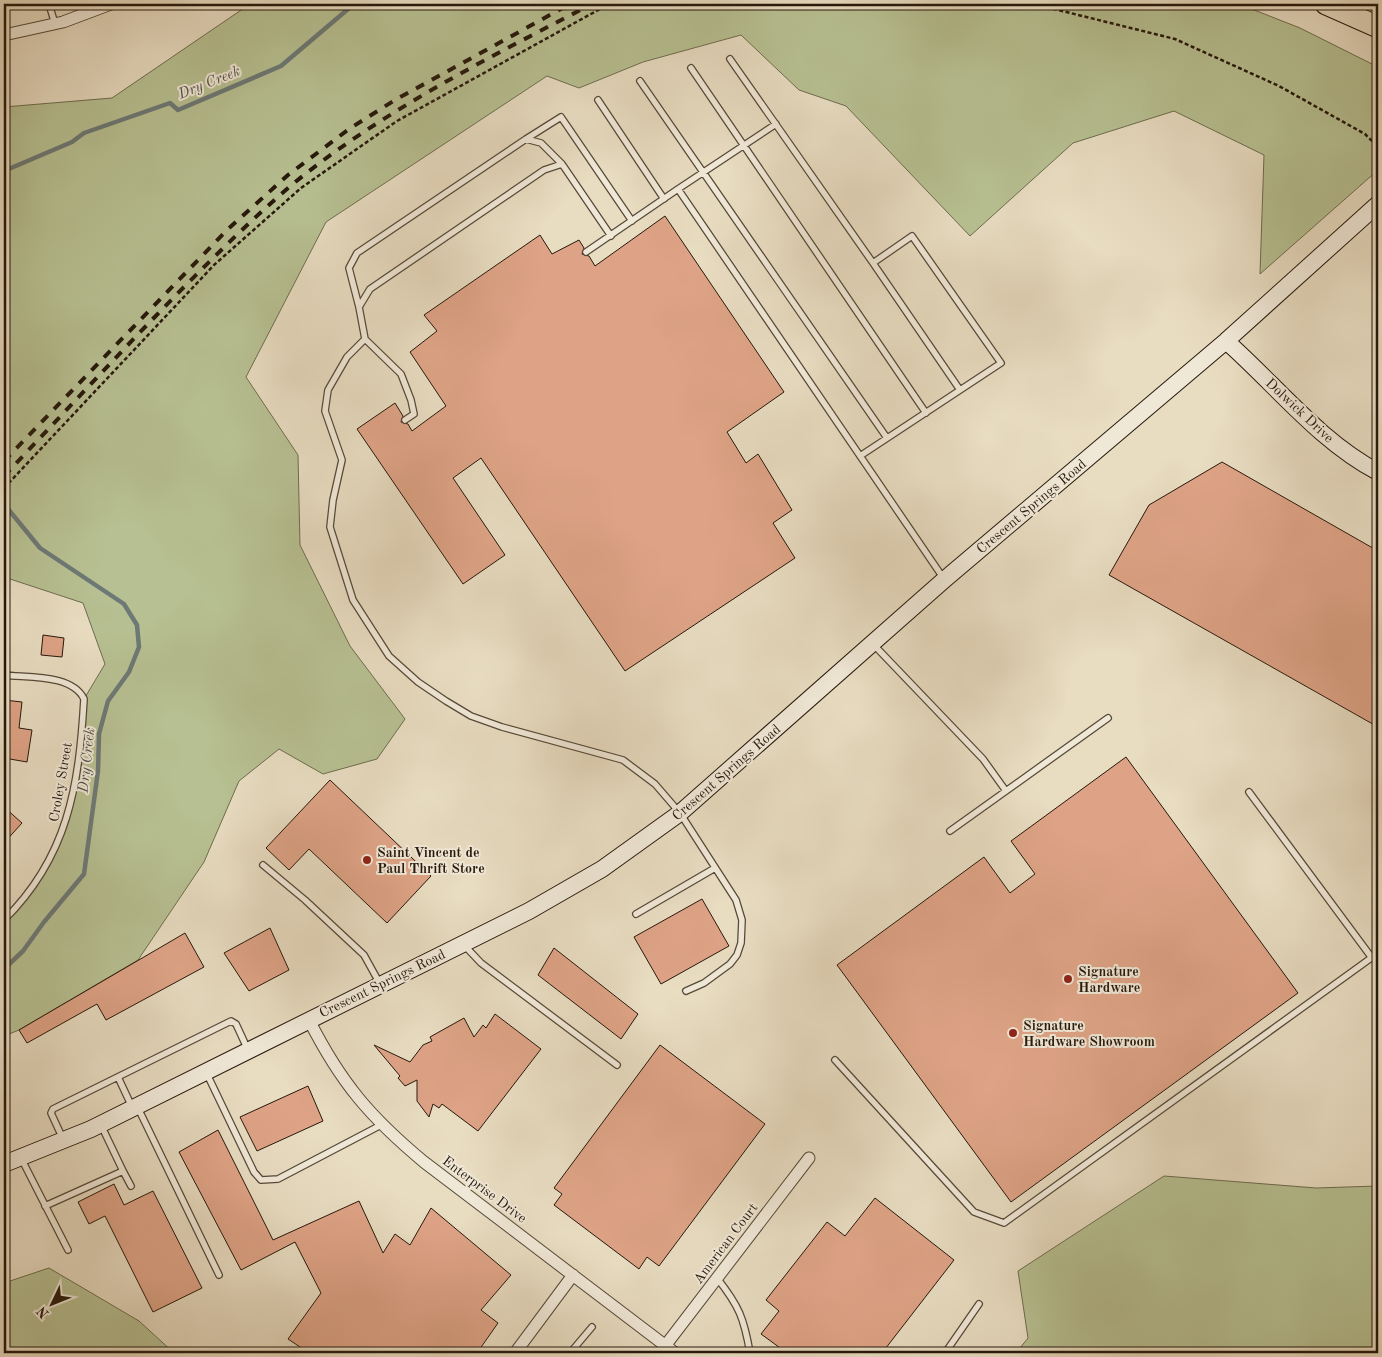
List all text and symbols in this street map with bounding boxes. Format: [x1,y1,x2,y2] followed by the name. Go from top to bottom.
[175,64,243,103] water label: Dry Creek
[1263,376,1336,446] street label: Dolwick Drive
[974,457,1089,557] street label: Crescent Springs Road
[670,722,783,823] street label: Crescent Springs Road
[76,727,98,795] water label: Dry Creek
[47,741,75,823] street label: Croley Street
[377,846,485,876] place label: Saint Vincent de Paul Thrift Store
[361,854,373,866] marker: Saint Vincent de Paul Thrift Store
[317,947,448,1021] street label: Crescent Springs Road
[1078,965,1140,995] place label: Signature Hardware
[1062,973,1074,985] marker: Signature Hardware
[1023,1019,1155,1049] place label: Signature Hardware Showroom
[1007,1027,1019,1039] marker: Signature Hardware Showroom
[440,1154,529,1226] street label: Enterprise Drive
[691,1201,761,1286] street label: American Court
[28,1280,78,1330] north arrow
[34,1303,52,1321] text: N

